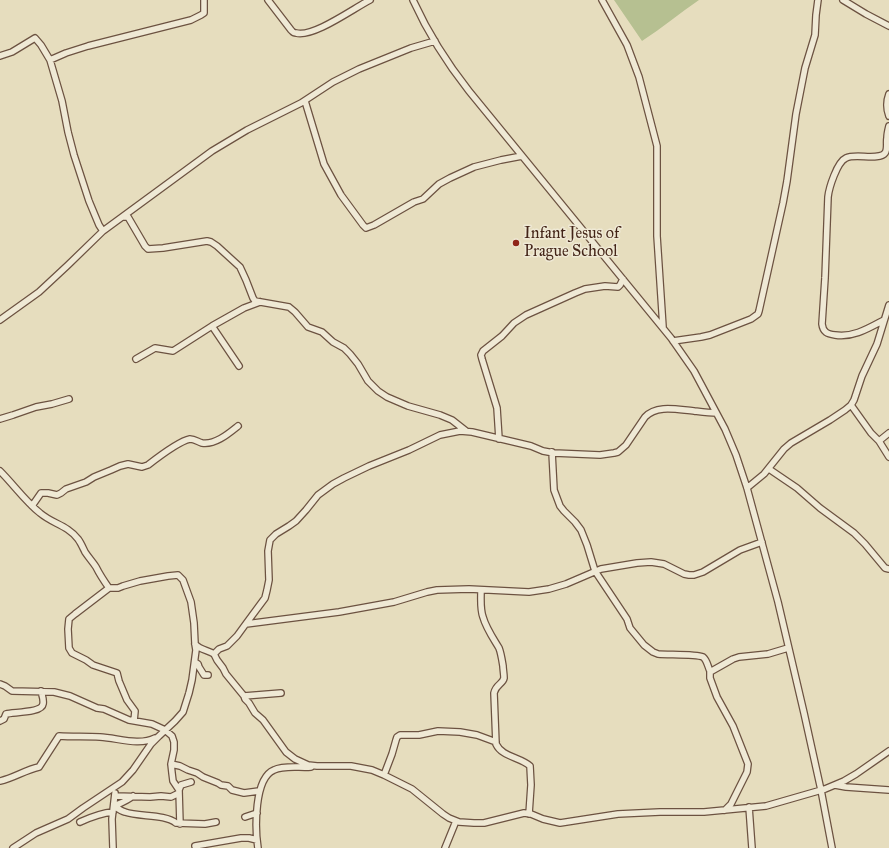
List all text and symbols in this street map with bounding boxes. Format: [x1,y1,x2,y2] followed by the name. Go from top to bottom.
[524,224,619,262] place label: Infant Jesus of Prague School
[511,238,521,248] marker: Infant Jesus of Prague School

